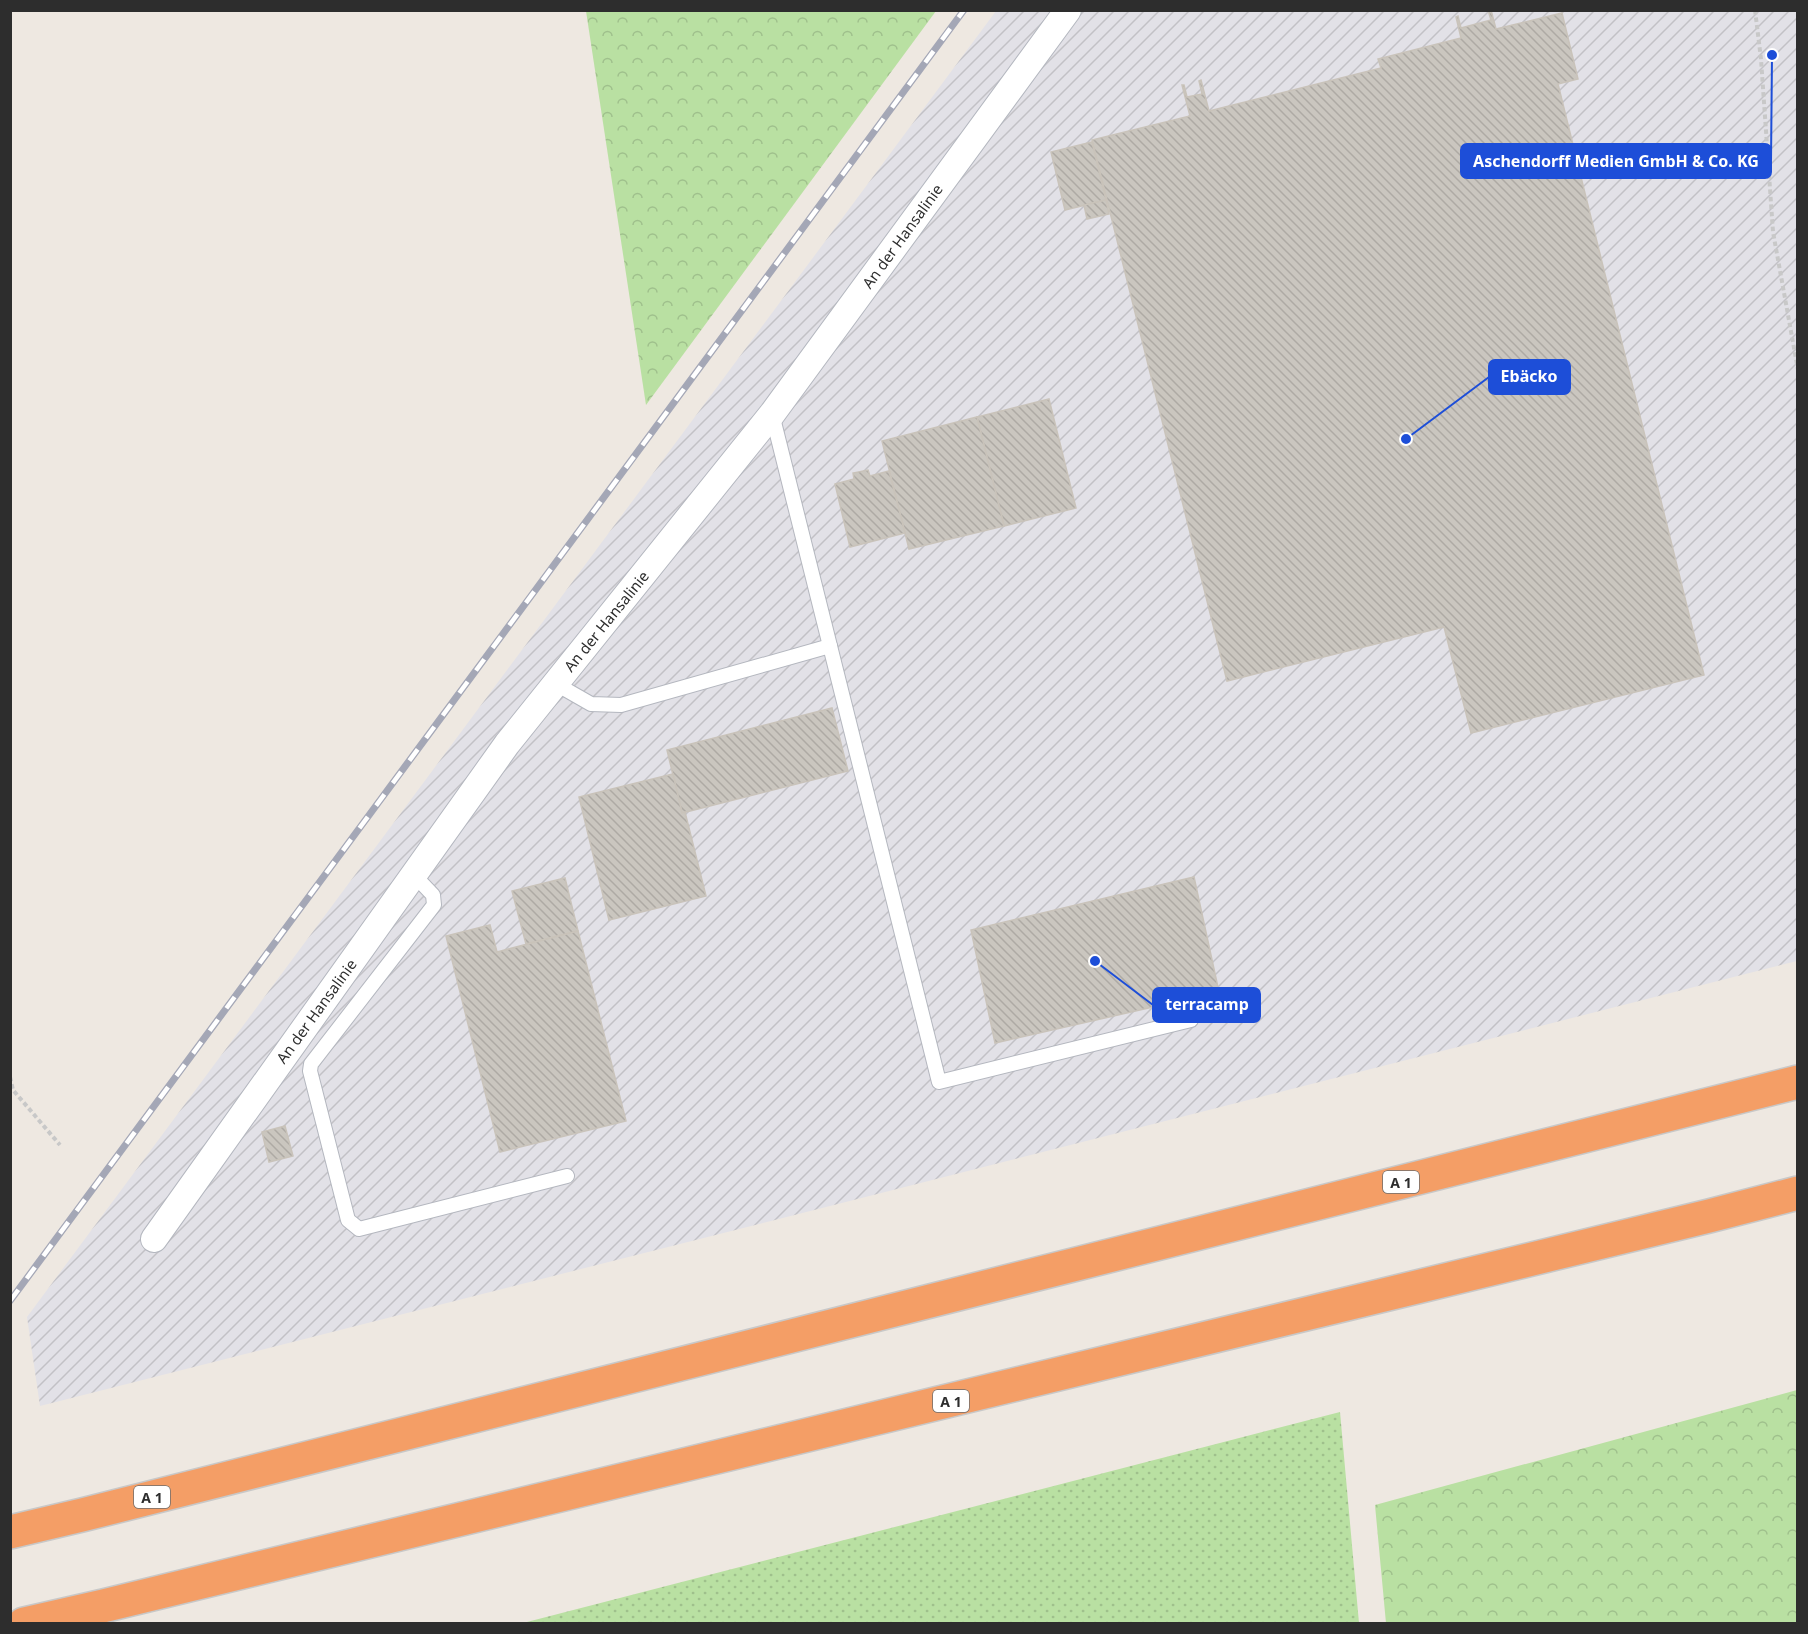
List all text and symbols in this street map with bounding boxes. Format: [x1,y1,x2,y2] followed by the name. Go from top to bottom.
[1461,144,1771,178] callout: Aschendorff Medien GmbH & Co. KG
[1473,150,1759,172] text: Aschendorff Medien GmbH & Co. KG
[857,180,947,292] street label: An der Hansalinie
[1489,360,1570,394] callout: Ebäcko
[1501,365,1557,387] text: Ebäcko
[559,566,653,676] street label: An der Hansalinie
[271,955,361,1067] street label: An der Hansalinie
[1153,988,1260,1022] callout: terracamp
[1165,993,1249,1015] text: terracamp
[1383,1171,1419,1193] road number: A 1
[933,1390,969,1412] road number: A 1
[134,1486,170,1508] road number: A 1

